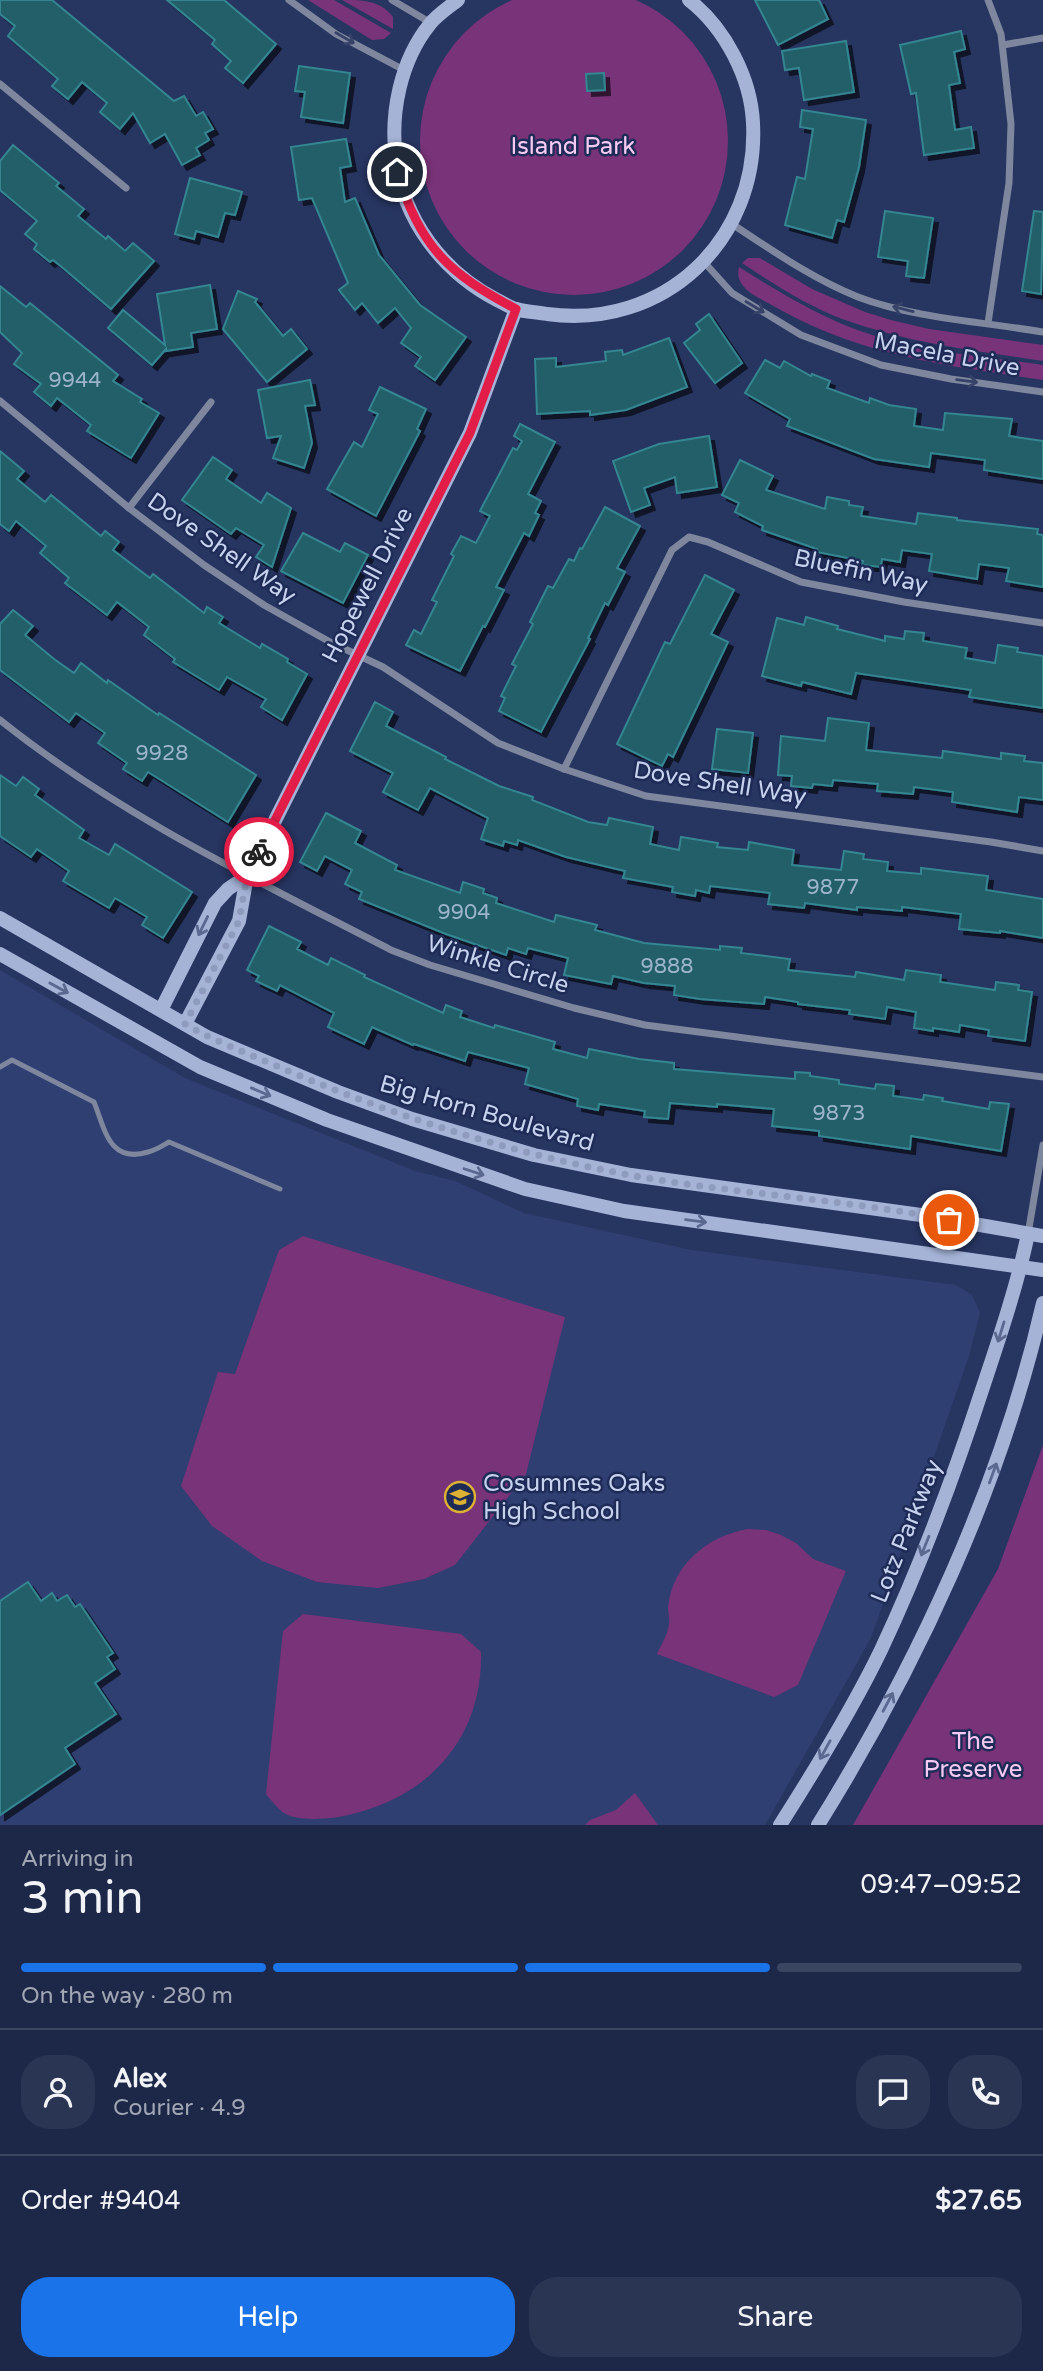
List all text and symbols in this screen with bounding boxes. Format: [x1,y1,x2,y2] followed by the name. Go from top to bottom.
[334,31,354,45] one-way arrow
[511,132,635,161] park label: Island Park
[367,142,427,202] pin
[378,153,416,191] icon: home
[744,300,764,314] one-way arrow
[892,302,915,315] one-way arrow
[872,326,1022,383] street label: Macela Drive
[49,368,101,393] house number: 9944
[955,375,978,388] one-way arrow
[142,486,302,610] street label: Dove Shell Way
[316,503,419,668] street label: Hopewell Drive
[791,543,931,600] street label: Bluefin Way
[136,741,188,766] house number: 9928
[631,755,809,812] street label: Dove Shell Way
[224,817,294,887] courier
[240,833,278,871] icon: bike
[807,875,859,900] house number: 9877
[438,900,490,925] house number: 9904
[196,915,210,936] one-way arrow
[423,929,573,1000] street label: Winkle Circle
[641,954,693,979] house number: 9888
[49,981,69,995] one-way arrow
[376,1069,597,1158] street label: Big Horn Boulevard
[250,1087,271,1100] one-way arrow
[813,1101,865,1126] house number: 9873
[462,1167,484,1180] one-way arrow
[919,1190,979,1250] pin
[930,1201,968,1239] icon: bag
[684,1214,706,1227] one-way arrow
[994,1320,1007,1342] one-way arrow
[865,1455,948,1607] street label: Lotz Parkway
[988,1462,1000,1484] one-way arrow
[483,1469,665,1526] place label: Cosumnes Oaks High School
[443,1480,477,1514] school or university icon: Cosumnes Oaks High School
[918,1535,931,1556] one-way arrow
[881,1692,895,1712] one-way arrow
[924,1727,1022,1784] park label: The Preserve
[818,1739,831,1760] one-way arrow
[21,1845,134,1873] text: Arriving in
[861,1869,1022,1900] text: 09:47–09:52
[21,1871,144,1926] text: 3 min
[21,1982,233,2010] text: On the way · 280 m
[21,2055,95,2129] button: person
[856,2055,930,2129] button: chat
[948,2055,1022,2129] button: phone
[113,2063,167,2094] text: Alex
[113,2094,246,2122] text: Courier · 4.9
[21,2185,181,2216] text: Order #9404
[935,2185,1022,2216] text: $27.65
[21,2277,515,2357] button: Help
[529,2277,1022,2357] button: Share

